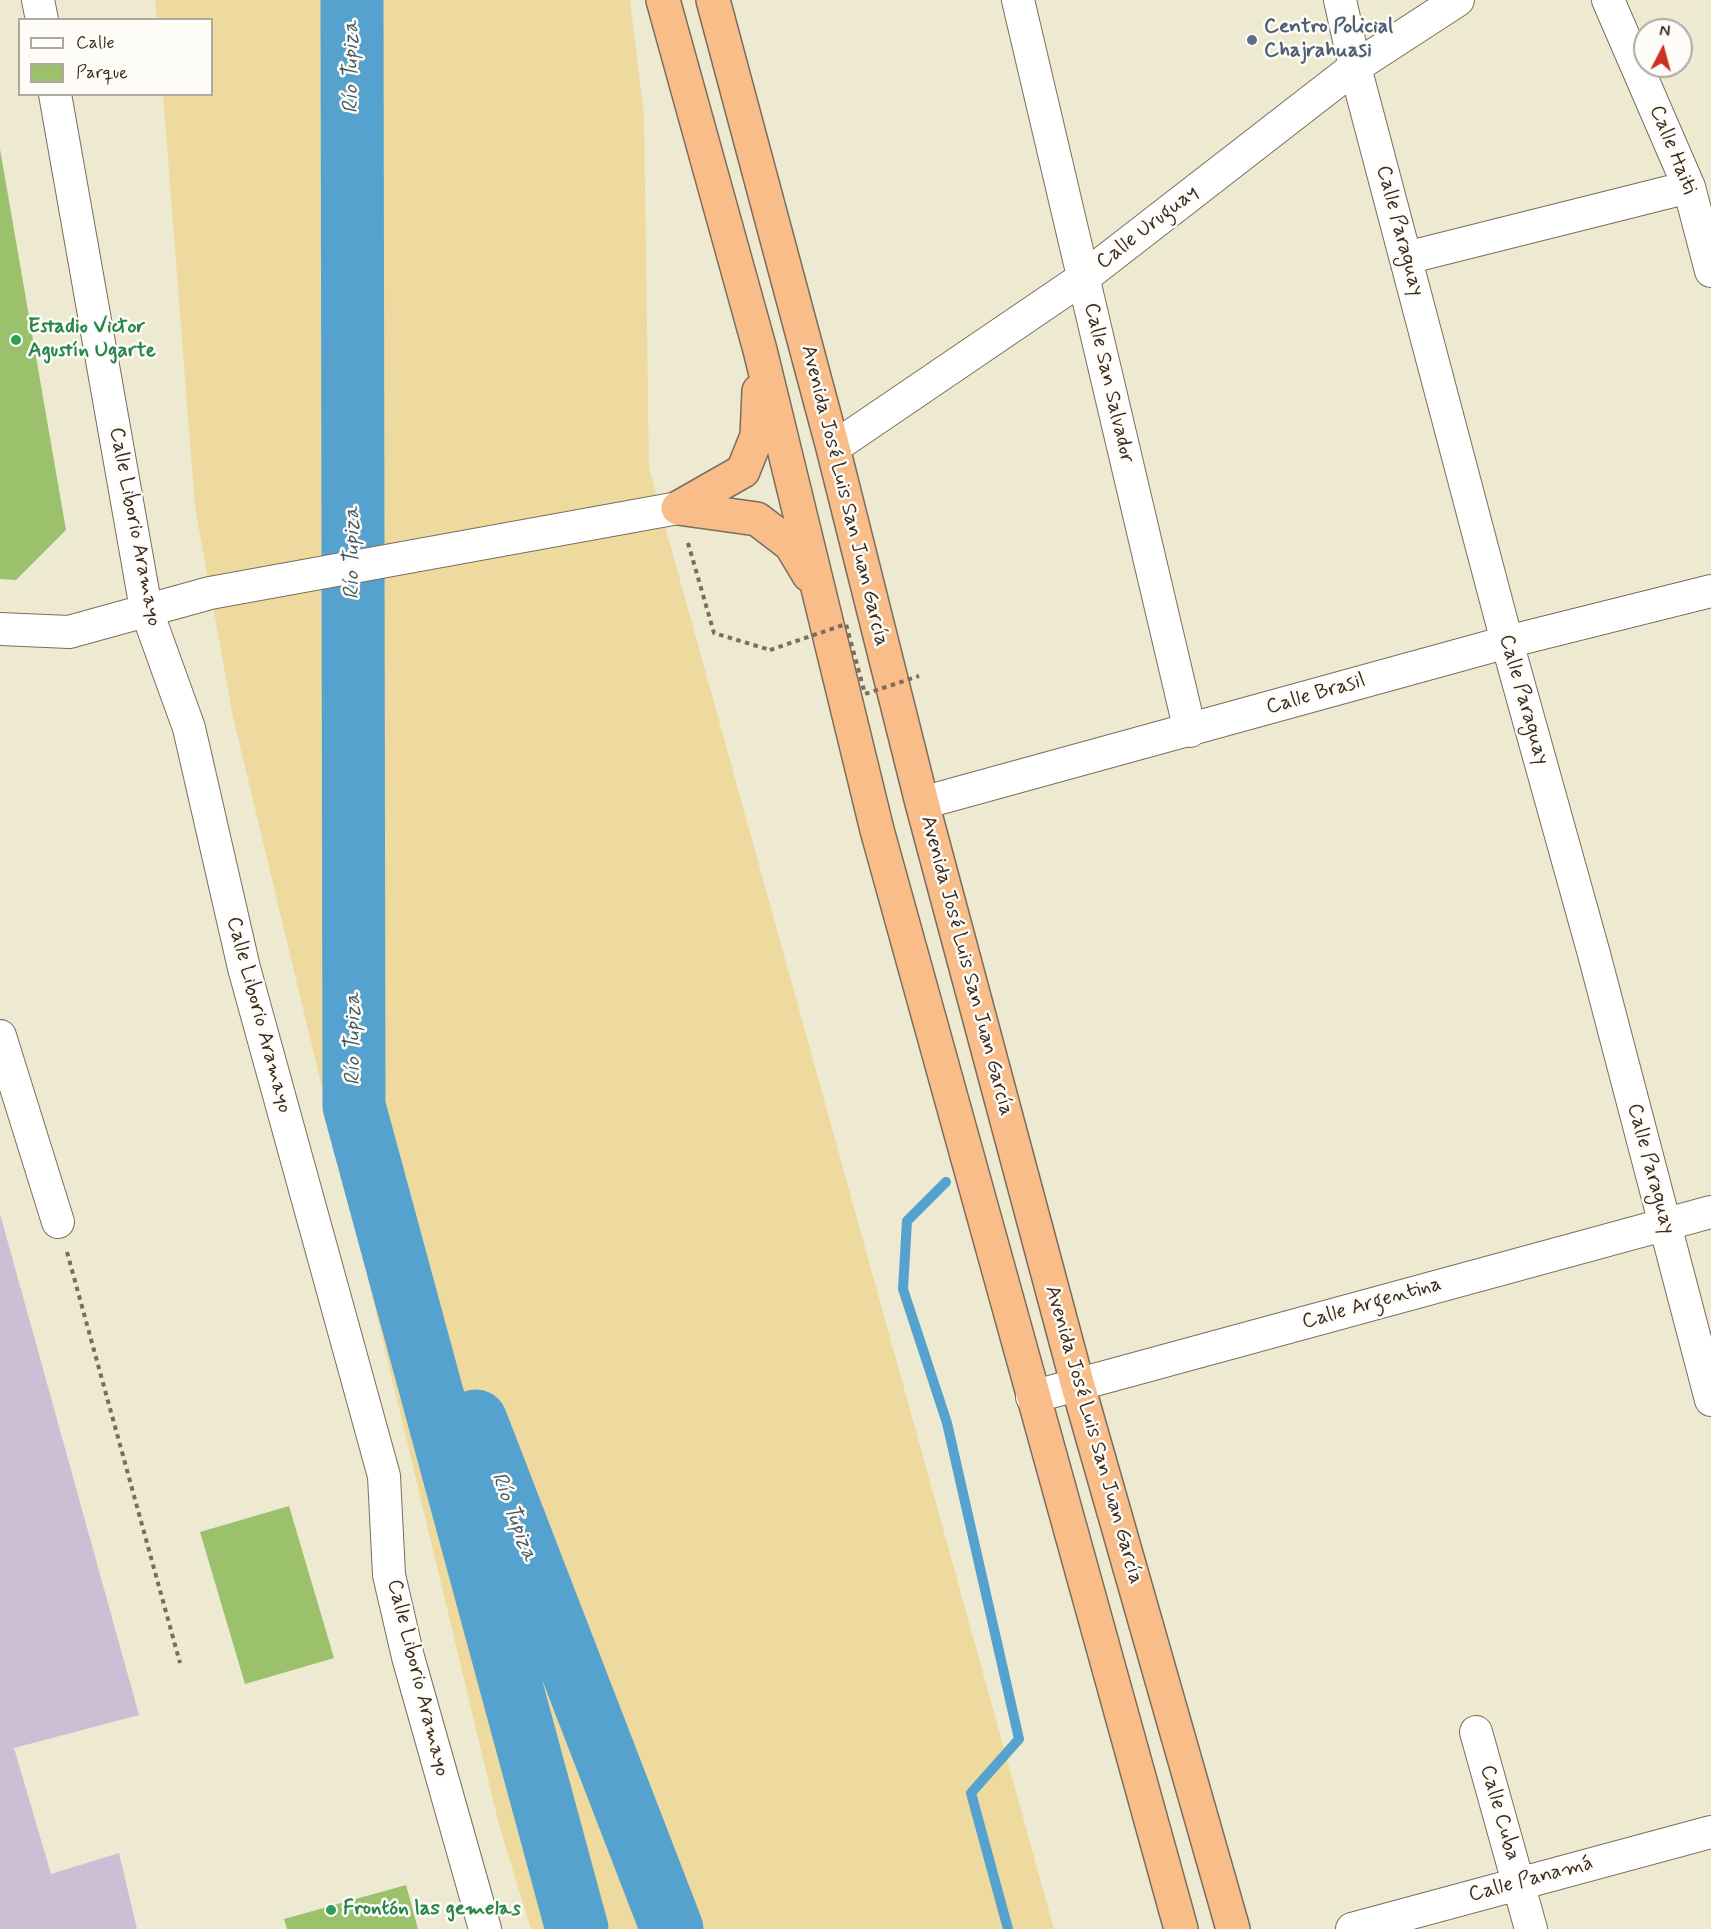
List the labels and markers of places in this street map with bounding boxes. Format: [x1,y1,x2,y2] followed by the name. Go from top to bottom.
[1264,15,1393,65] place label: Centro Policial Chajrahuasi
[1245,33,1259,47] marker: Centro Policial Chajrahuasi
[28,315,156,365] place label: Estadio Victor Agustín Ugarte
[9,333,23,347] marker: Estadio Victor Agustín Ugarte
[343,1897,521,1923] place label: Frontón las gemelas
[324,1903,338,1917] marker: Frontón las gemelas

